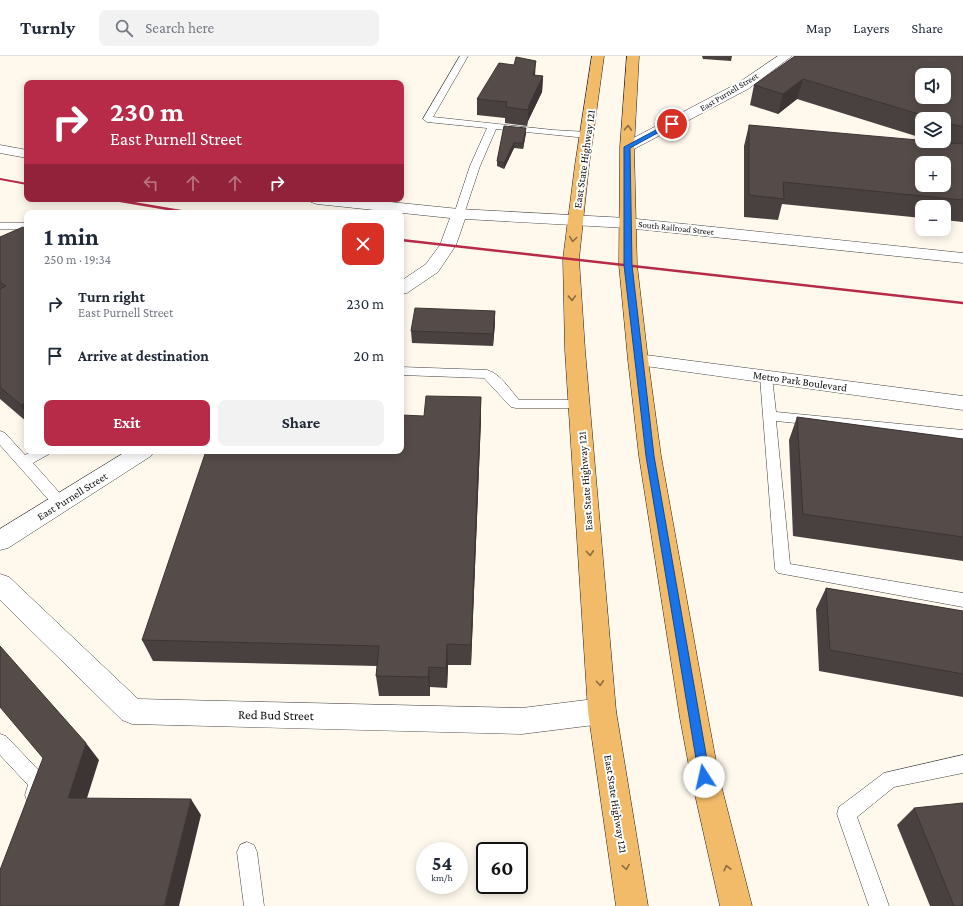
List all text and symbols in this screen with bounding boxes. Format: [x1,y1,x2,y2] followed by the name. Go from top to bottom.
[99,10,379,46] search box
[20,17,75,38] text: Turnly
[113,17,135,39] icon: search
[145,20,214,36] text: Search here
[806,20,831,36] text: Map
[853,20,890,36] text: Layers
[912,20,943,36] text: Share
[915,68,951,236] map controls
[915,68,951,104] button: sound
[698,70,761,113] street label: East Purnell Street
[44,96,96,148] icon: right
[110,96,184,127] text: 230 m
[655,107,689,141] pin
[571,109,598,209] street label: East State Highway 121
[915,112,951,148] button: layers
[661,113,683,135] icon: arrive
[624,125,633,131] one-way arrow
[110,129,242,149] text: East Purnell Street
[915,156,951,192] button: +
[140,172,162,194] icon: left
[182,172,204,194] icon: ahead
[224,172,246,194] icon: ahead
[266,172,288,194] icon: right
[915,200,951,236] button: −
[638,219,715,237] street label: South Railroad Street
[44,223,99,250] text: 1 min
[342,223,384,265] button: close
[569,236,578,242] one-way arrow
[44,252,111,267] text: 250 m · 19:34
[78,289,145,305] text: Turn right
[44,293,66,315] icon: right
[568,295,577,301] one-way arrow
[346,296,384,312] text: 230 m
[78,305,173,320] text: East Purnell Street
[44,345,66,367] icon: arrive
[78,348,209,364] text: Arrive at destination
[354,348,384,364] text: 20 m
[752,368,848,394] street label: Metro Park Boulevard
[44,400,210,446] button: Exit
[218,400,384,446] button: Share
[576,431,595,531] street label: East State Highway 121
[35,469,110,522] street label: East Purnell Street
[586,550,595,556] one-way arrow
[596,680,605,686] one-way arrow
[238,707,315,723] street label: Red Bud Street
[601,754,630,855] street label: East State Highway 121
[683,756,725,798] position arrow
[476,842,528,894] speed limit sign: 60
[432,852,452,874] text: 54
[621,864,630,870] one-way arrow
[723,865,731,871] one-way arrow
[431,872,453,883] text: km/h

